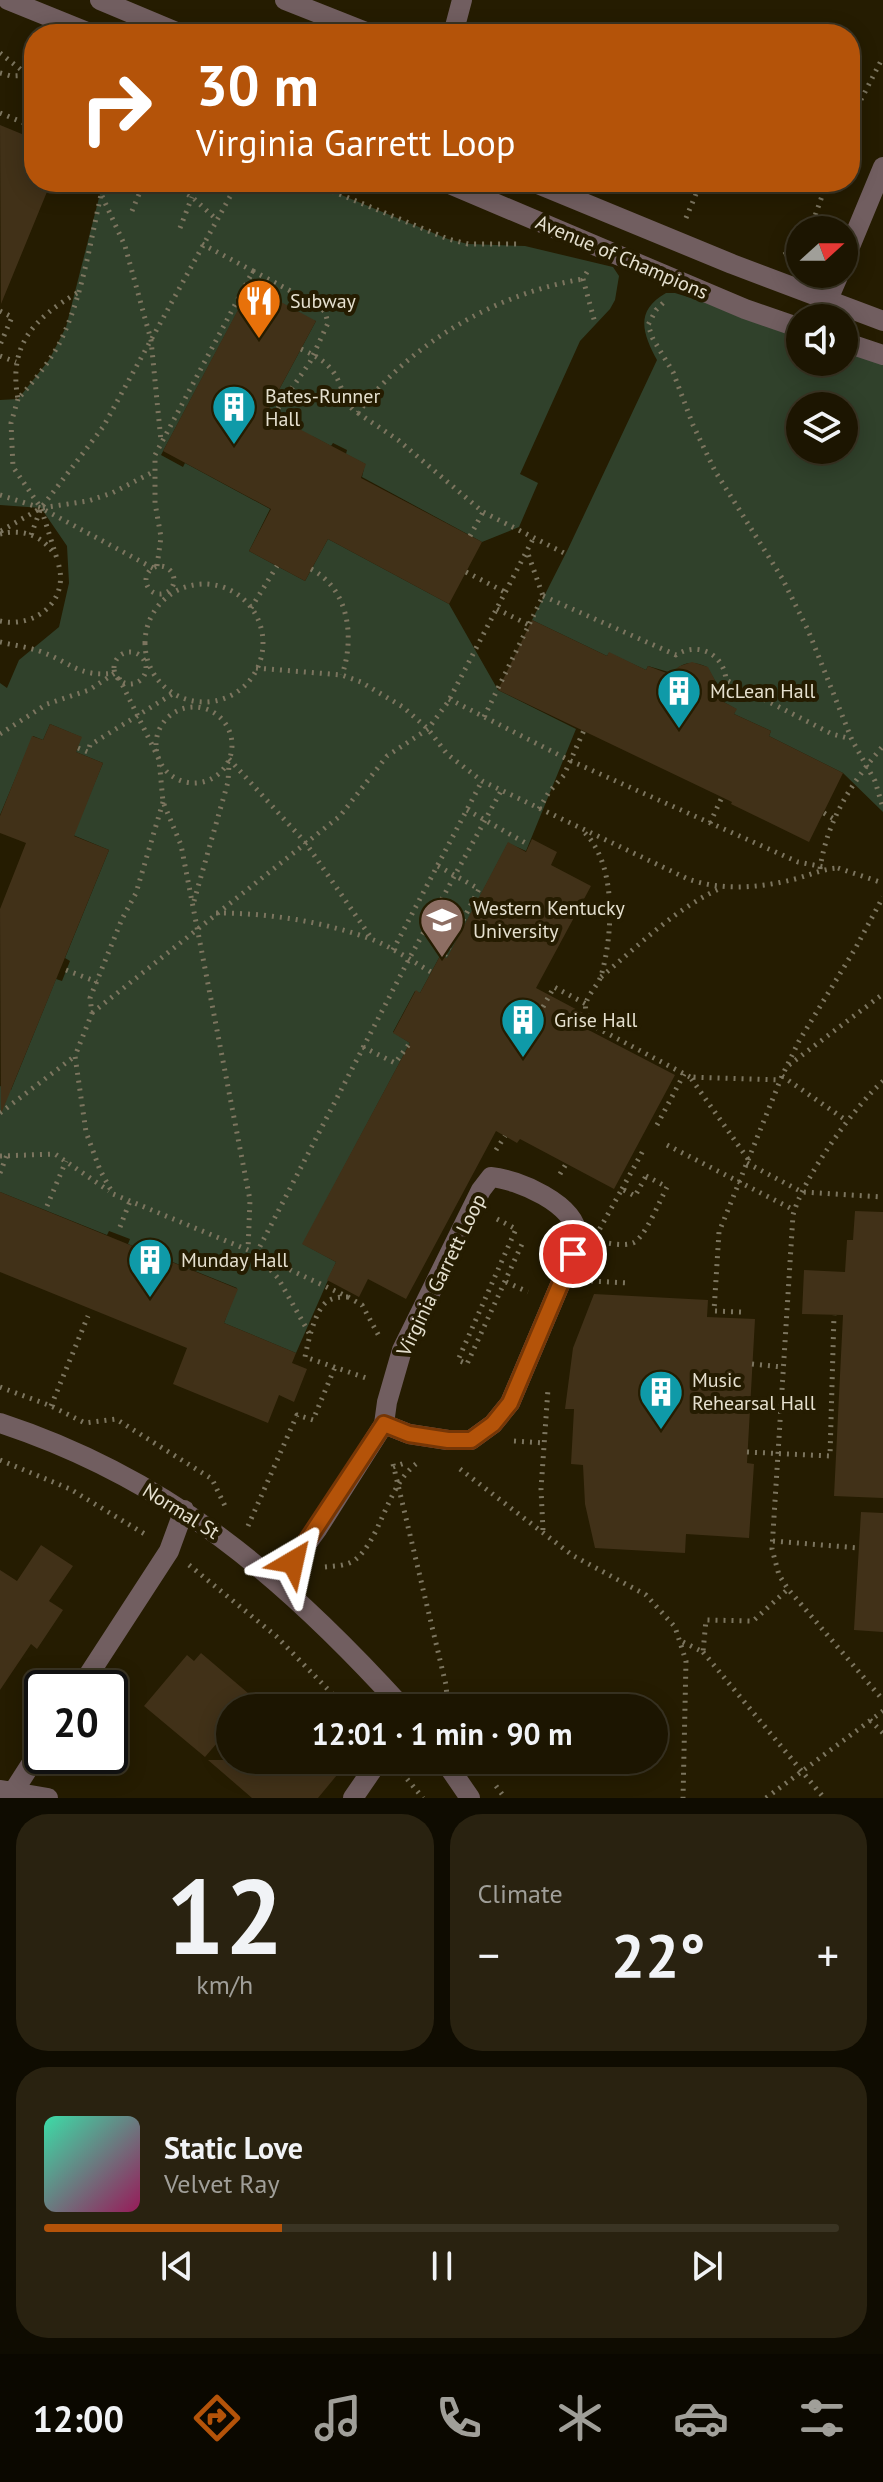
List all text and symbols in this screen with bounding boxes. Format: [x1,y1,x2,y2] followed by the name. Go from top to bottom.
[196,49,319,121] text: 30 m
[64,56,168,160] icon: right
[196,119,515,166] text: Virginia Garrett Loop
[532,209,712,305] street label: Avenue of Champions
[786,216,858,288] north arrow
[786,216,858,464] map controls
[235,277,283,340] restaurant icon: Subway
[290,288,357,314] place label: Subway
[786,304,858,376] button: sound
[210,383,258,446] building icon: Bates-Runner Hall
[265,383,380,432] place label: Bates-Runner Hall
[786,392,858,464] button: layers
[655,667,703,730] building icon: McLean Hall
[710,678,816,704] place label: McLean Hall
[473,895,625,944] place label: Western Kentucky University
[418,896,466,959] school or university icon: Western Kentucky University
[499,996,547,1059] building icon: Grise Hall
[554,1007,638,1033] place label: Grise Hall
[390,1190,492,1361] street label: Virginia Garrett Loop
[539,1220,607,1288] pin
[551,1232,595,1276] icon: arrive
[126,1236,174,1299] building icon: Munday Hall
[181,1247,288,1273] place label: Munday Hall
[692,1367,816,1416] place label: Music Rehearsal Hall
[637,1368,685,1431] building icon: Music Rehearsal Hall
[138,1477,224,1545] street label: Normal St
[251,1520,335,1604] position arrow
[24,1670,128,1774] speed limit sign: 20
[312,1714,572,1753] text: 12:01 · 1 min · 90 m
[166,1848,284,1983] text: 12
[478,1877,563,1910] text: Climate
[611,1916,705,1994] text: 22°
[478,1926,500,1983] text: −
[817,1926,839,1983] text: +
[196,1968,253,2001] text: km/h
[164,2128,303,2167] text: Static Love
[164,2167,280,2200] text: Velvet Ray
[155,2244,199,2288] icon: previous
[420,2244,464,2288] icon: pause
[685,2244,729,2288] icon: next
[189,2390,245,2446] icon: directions
[310,2390,366,2446] icon: music
[431,2390,487,2446] icon: phone
[552,2390,608,2446] icon: climate
[673,2390,729,2446] icon: car
[794,2390,850,2446] icon: filters
[33,2395,124,2442] text: 12:00

